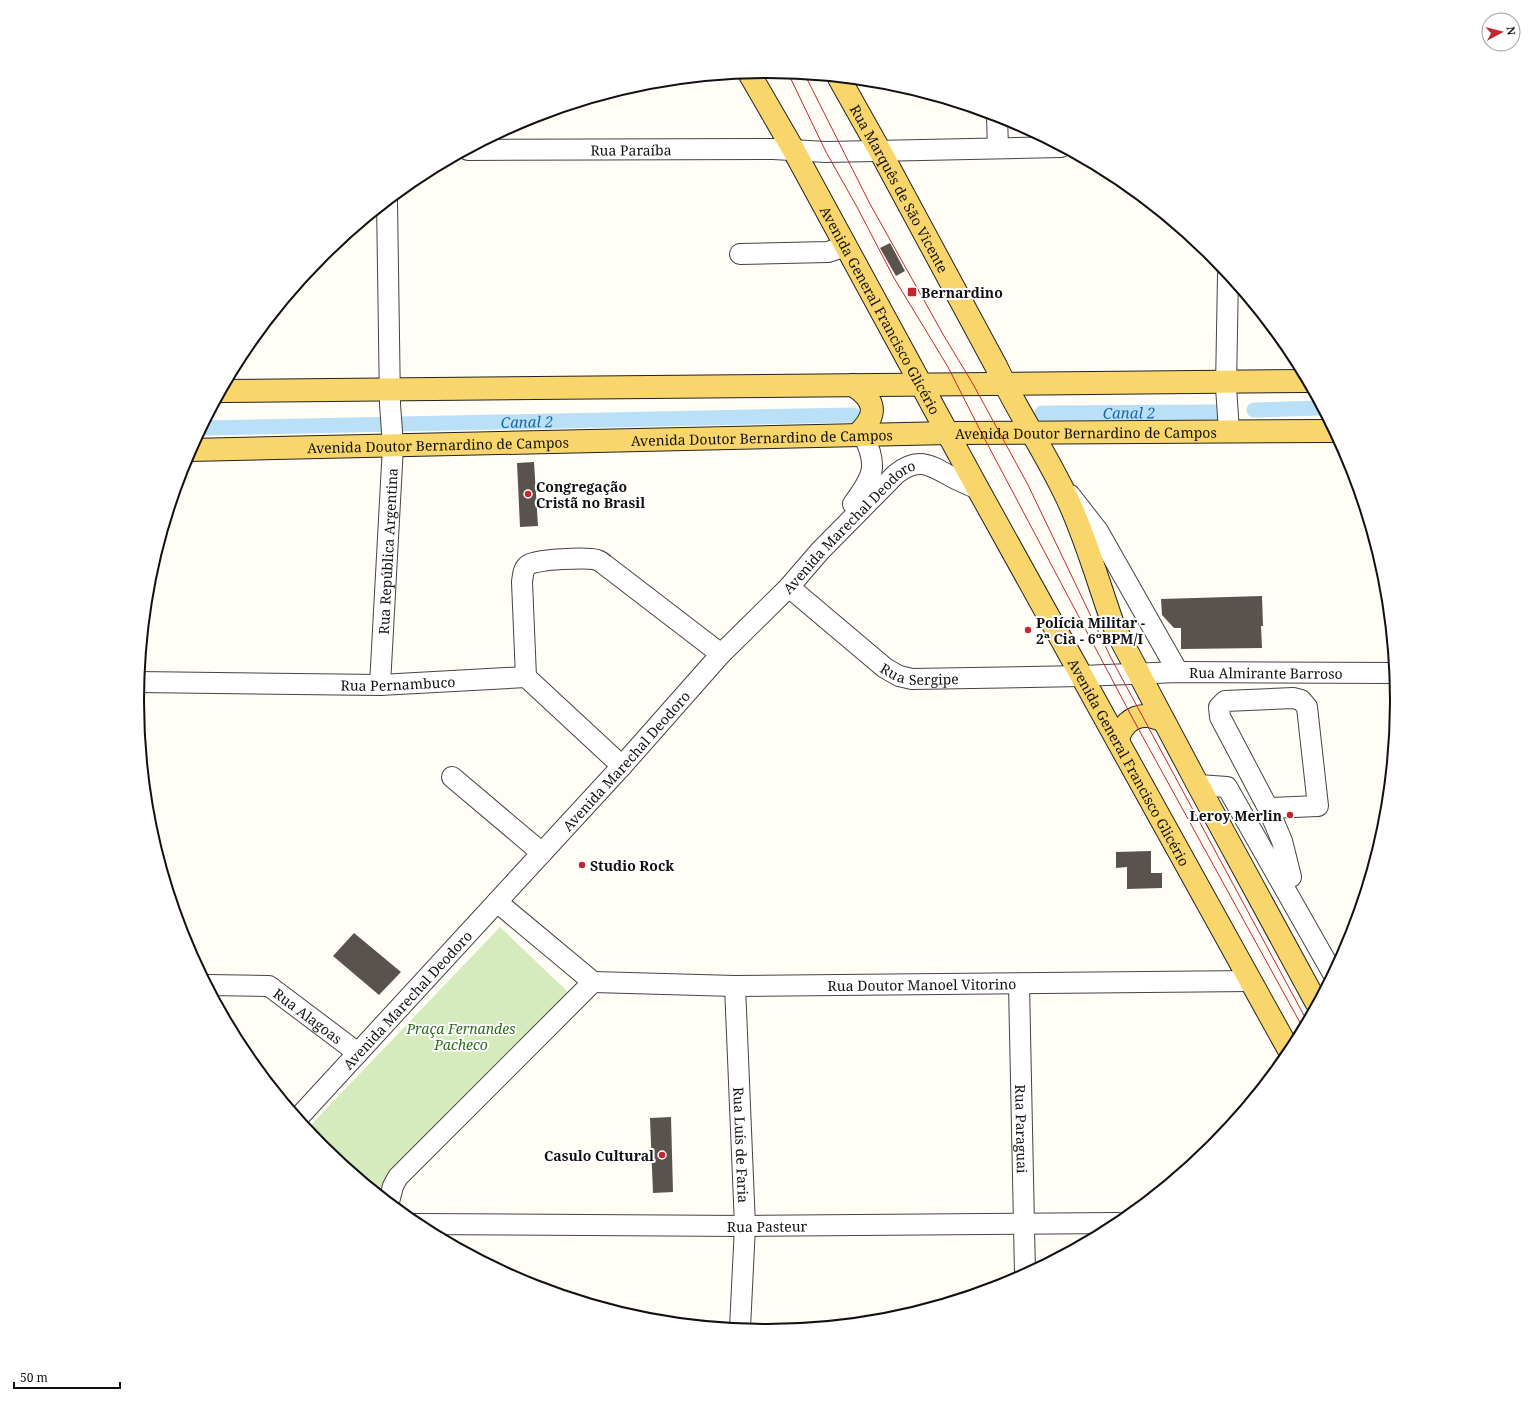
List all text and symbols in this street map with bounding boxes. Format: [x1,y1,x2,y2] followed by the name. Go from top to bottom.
[1481,12,1521,52] north arrow
[1503,26,1519,36] text: N
[846,101,953,276] street label: Rua Marquês de São Vicente
[590,140,672,159] street label: Rua Paraíba
[816,202,945,418] street label: Avenida General Francisco Glicério
[921,283,1003,302] place label: Bernardino
[906,286,918,298] marker: Bernardino
[1103,402,1155,423] water label: Canal 2
[500,411,553,432] water label: Canal 2
[955,422,1217,442] street label: Avenida Doutor Bernardino de Campos
[631,425,893,450] street label: Avenida Doutor Bernardino de Campos
[307,432,569,457] street label: Avenida Doutor Bernardino de Campos
[778,455,917,598] street label: Avenida Marechal Deodoro
[373,467,401,635] street label: Rua República Argentina
[536,477,645,512] place label: Congregação Cristã no Brasil
[523,489,533,499] marker: Congregação Cristã no Brasil
[1036,613,1145,648] place label: Polícia Militar - 2ª Cia - 6ºBPM/I
[1023,625,1033,635] marker: Polícia Militar - 2ª Cia - 6ºBPM/I
[1064,655,1194,869] street label: Avenida General Francisco Glicério
[877,658,959,689] street label: Rua Sergipe
[1189,663,1343,682] street label: Rua Almirante Barroso
[340,671,456,695] street label: Rua Pernambuco
[558,687,694,835] street label: Avenida Marechal Deodoro
[1190,806,1282,825] place label: Leroy Merlin
[1285,810,1295,820] marker: Leroy Merlin
[590,856,674,875] place label: Studio Rock
[577,860,587,870] marker: Studio Rock
[338,926,476,1073] street label: Avenida Marechal Deodoro
[827,974,1016,995] street label: Rua Doutor Manoel Vitorino
[270,983,346,1048] street label: Rua Alagoas
[405,1019,516,1054] park label: Praça Fernandes Pacheco
[1012,1084,1032,1174] street label: Rua Paraguai
[730,1087,754,1203] street label: Rua Luís de Faria
[544,1146,654,1165] place label: Casulo Cultural
[657,1150,667,1160] marker: Casulo Cultural
[727,1216,808,1236] street label: Rua Pasteur
[14,1364,120,1390] scale bar
[20,1369,48,1386] text: 50 m

